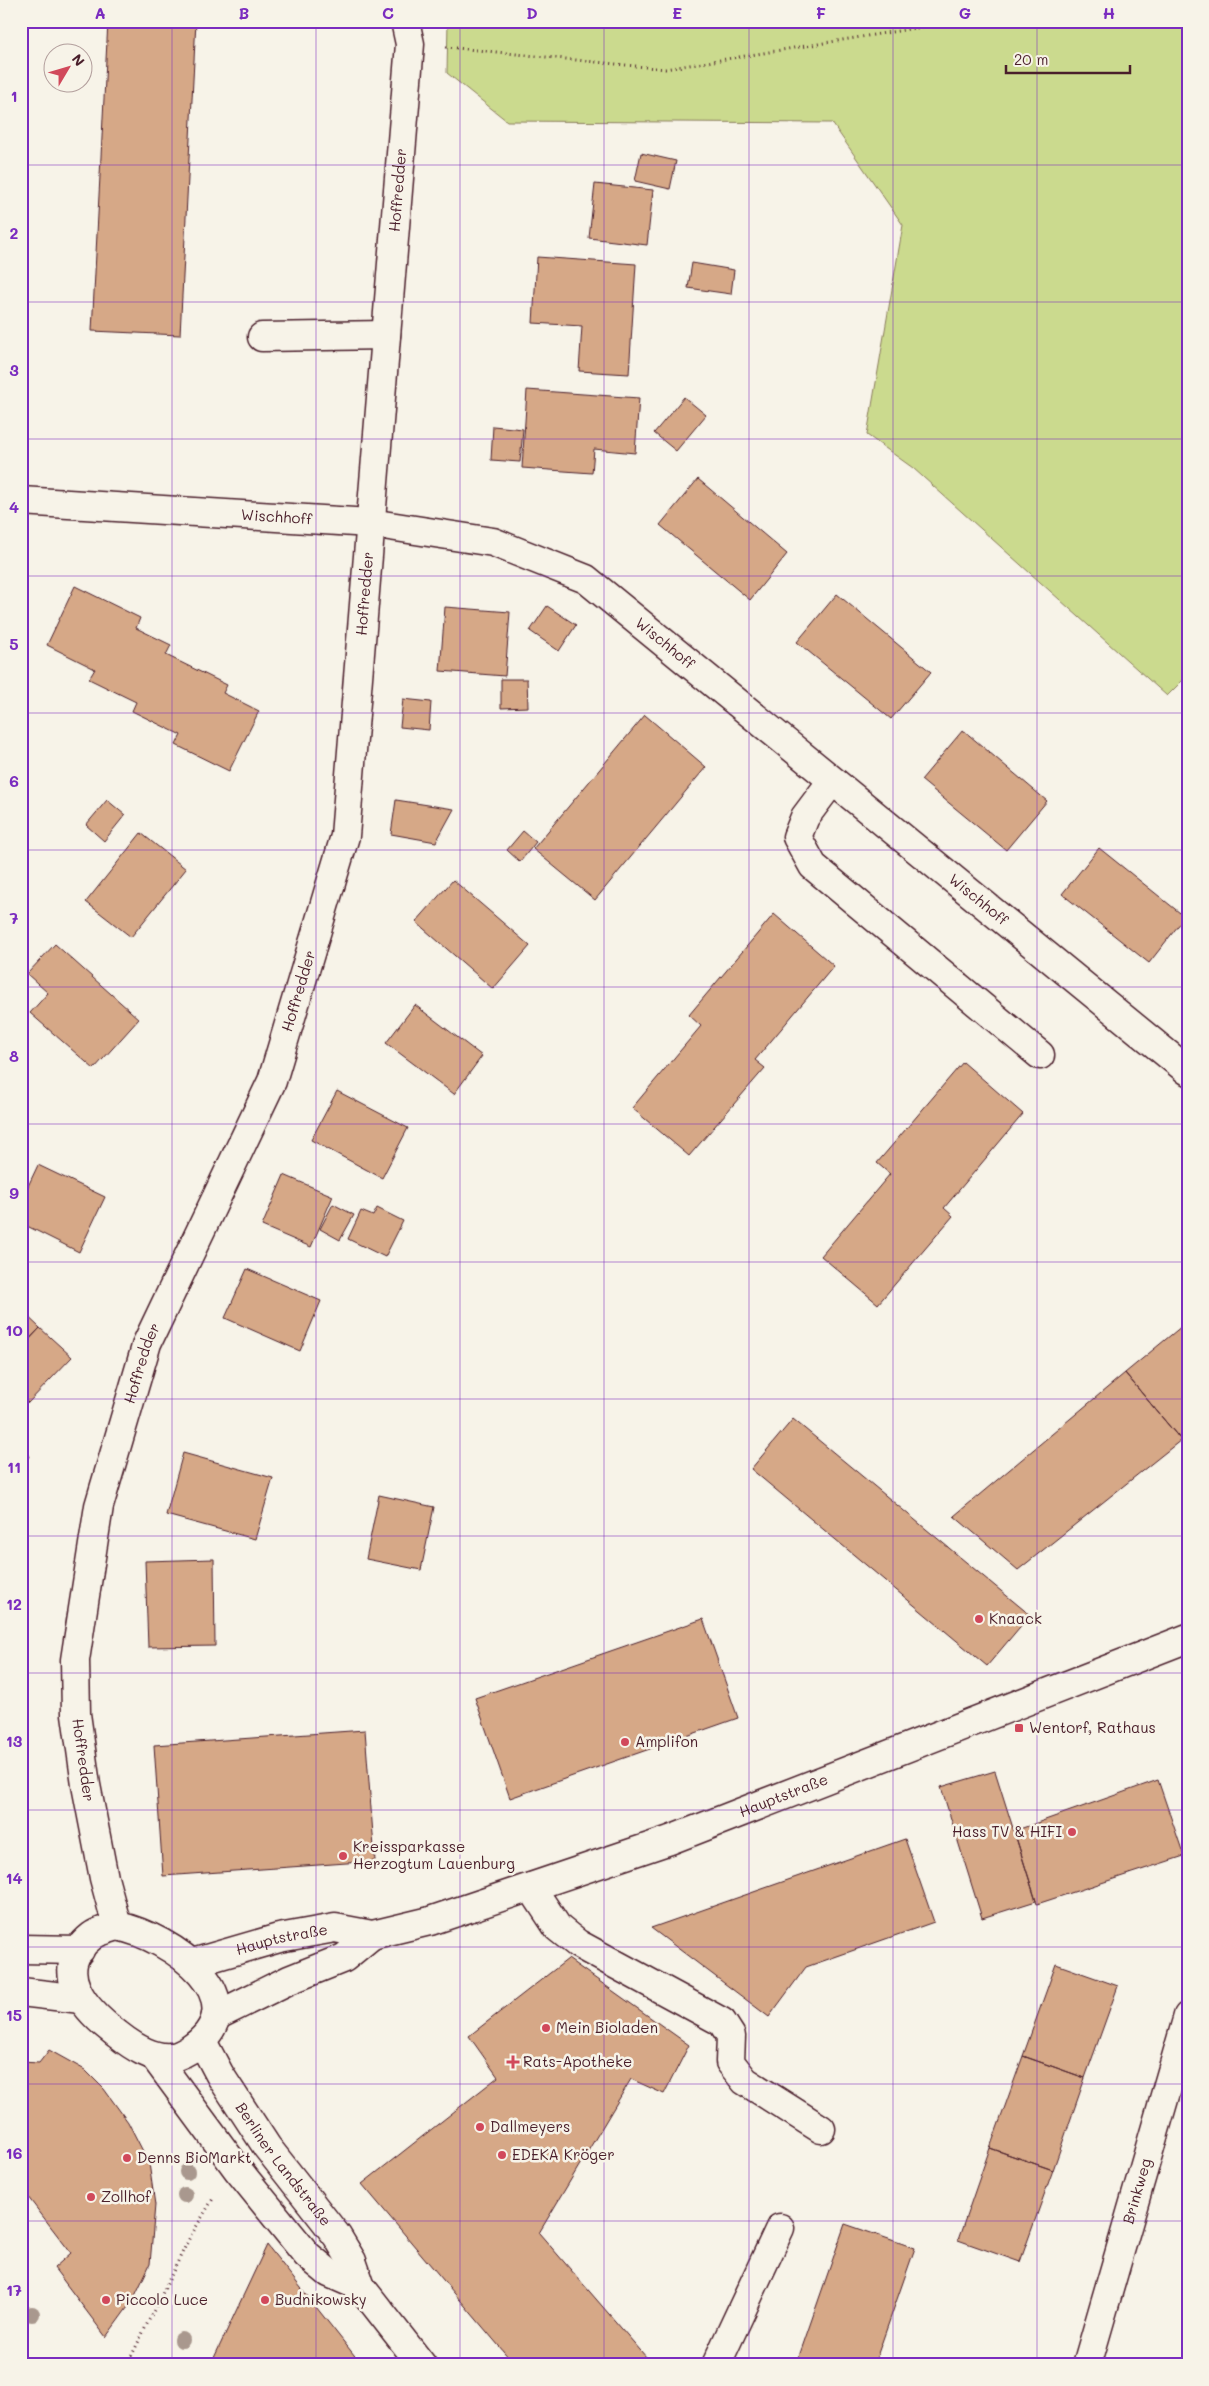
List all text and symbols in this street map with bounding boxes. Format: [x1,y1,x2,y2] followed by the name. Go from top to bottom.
[94,2,106,23] text: A
[239,2,249,23] text: B
[382,2,394,23] text: C
[526,2,538,23] text: D
[672,2,682,23] text: E
[816,2,826,23] text: F
[959,2,971,23] text: G
[1103,2,1115,23] text: H
[42,42,92,92] north arrow
[1006,42,1130,74] scale bar
[1014,49,1048,69] text: 20 m
[68,50,89,70] text: N
[10,85,18,106] text: 1
[384,147,410,233] street label: Hoffredder
[10,222,19,243] text: 2
[9,359,19,380] text: 3
[9,496,19,517] text: 4
[240,504,314,528] street label: Wischhoff
[350,551,377,636] street label: Hoffredder
[631,612,700,674] street label: Wischhoff
[9,633,19,654] text: 5
[9,770,19,791] text: 6
[945,869,1014,930] street label: Wischhoff
[10,907,19,928] text: 7
[276,948,319,1034] street label: Hoffredder
[9,1045,19,1066] text: 8
[9,1182,19,1203] text: 9
[5,1319,23,1340] text: 10
[119,1319,164,1406] street label: Hoffredder
[7,1456,21,1477] text: 11
[6,1593,22,1614] text: 12
[989,1608,1042,1628] place label: Knaack
[973,1613,985,1625] marker: Knaack
[68,1717,100,1803] street label: Hoffredder
[1029,1717,1156,1737] place label: Wentorf, Rathaus
[1013,1722,1025,1734] marker: Wentorf, Rathaus
[6,1730,23,1751] text: 13
[635,1731,698,1751] place label: Amplifon
[619,1736,631,1748] marker: Amplifon
[736,1768,831,1821] street label: Hauptstraße
[952,1821,1062,1841] place label: Hass TV & HIFI
[1066,1826,1078,1838] marker: Hass TV & HIFI
[353,1836,515,1873] place label: Kreissparkasse Herzogtum Lauenburg
[337,1850,349,1862] marker: Kreissparkasse Herzogtum Lauenburg
[5,1867,23,1888] text: 14
[233,1919,329,1959] street label: Hauptstraße
[6,2004,22,2025] text: 15
[556,2017,658,2037] place label: Mein Bioladen
[540,2022,552,2034] marker: Mein Bioladen
[523,2051,632,2071] place label: Rats-Apotheke
[507,2056,519,2068] marker: Rats-Apotheke
[232,2098,336,2230] street label: Berliner Landstraße
[490,2116,570,2136] place label: Dallmeyers
[474,2121,486,2133] marker: Dallmeyers
[6,2142,23,2163] text: 16
[512,2144,615,2164] place label: EDEKA Kröger
[137,2147,252,2167] place label: Denns BioMarkt
[496,2149,508,2161] marker: EDEKA Kröger
[121,2152,133,2164] marker: Denns BioMarkt
[1117,2155,1155,2226] street label: Brinkweg
[101,2186,152,2206] place label: Zollhof
[85,2191,97,2203] marker: Zollhof
[6,2279,22,2300] text: 17
[116,2289,208,2309] place label: Piccolo Luce
[275,2289,367,2309] place label: Budnikowsky
[100,2294,112,2306] marker: Piccolo Luce
[259,2294,271,2306] marker: Budnikowsky

